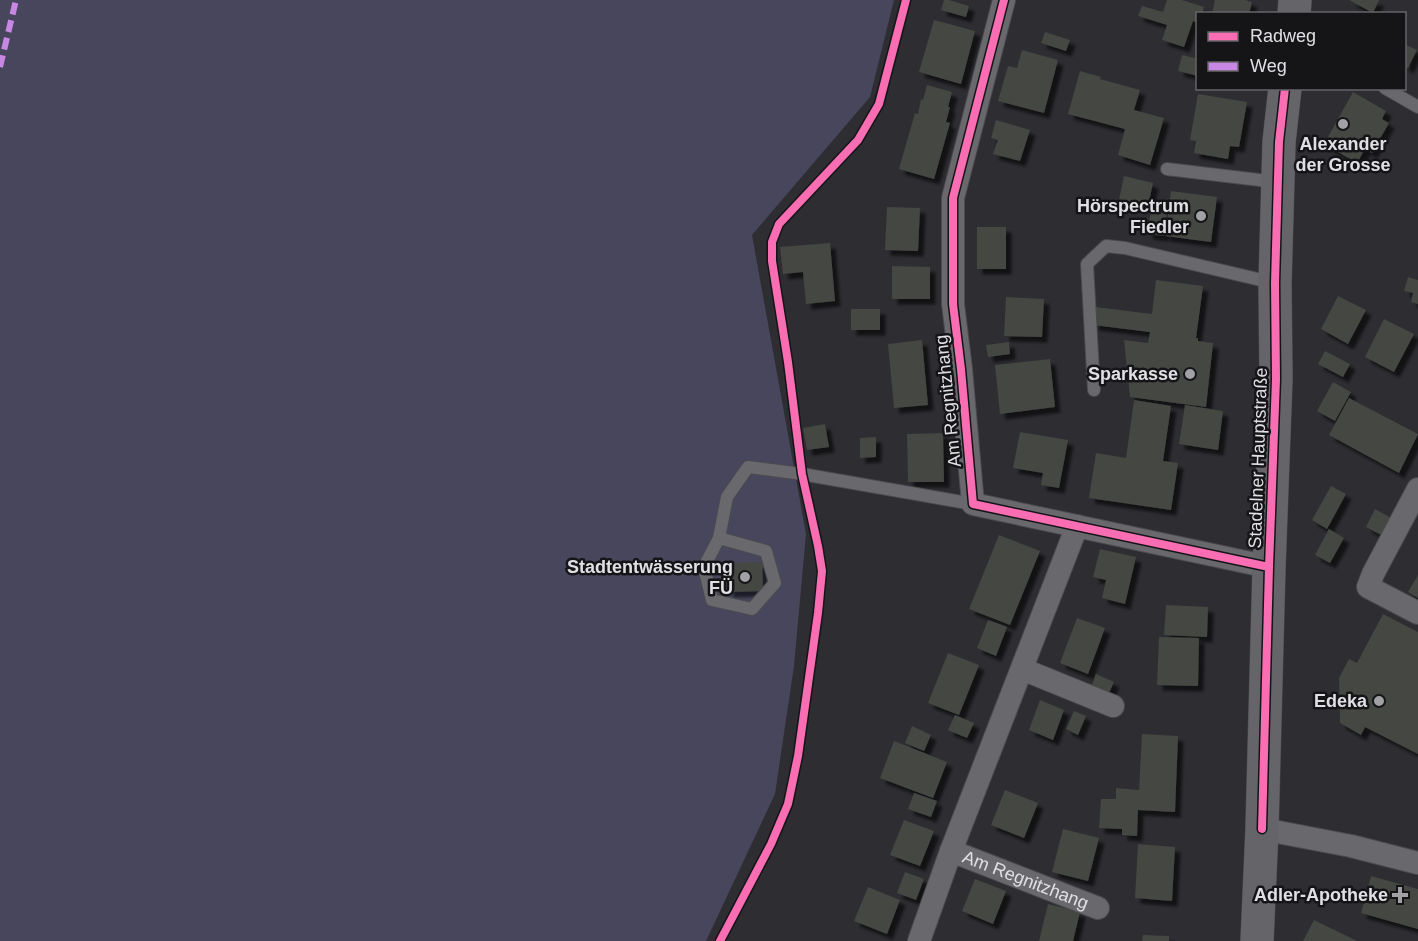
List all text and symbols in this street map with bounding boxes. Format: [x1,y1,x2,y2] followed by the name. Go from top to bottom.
[1196,12,1406,90] legend
[1250,26,1316,46] text: Radweg
[1250,56,1287,76] text: Weg
[1336,117,1350,131] marker: Alexander der Grosse
[1295,134,1391,175] place label: Alexander der Grosse
[1077,196,1189,237] place label: Hörspectrum Fiedler
[1194,209,1208,223] marker: Hörspectrum Fiedler
[931,334,965,468] street label: Am Regnitzhang
[1088,364,1178,384] place label: Sparkasse
[1183,367,1197,381] marker: Sparkasse
[1245,367,1271,549] street label: Stadelner Hauptstraße
[567,557,733,598] place label: Stadtentwässerung FÜ
[738,570,752,584] marker: Stadtentwässerung FÜ
[1314,691,1368,711] place label: Edeka
[1372,694,1386,708] marker: Edeka
[960,847,1091,913] street label: Am Regnitzhang
[1254,885,1388,905] place label: Adler-Apotheke
[1393,888,1407,902] marker: Adler-Apotheke

